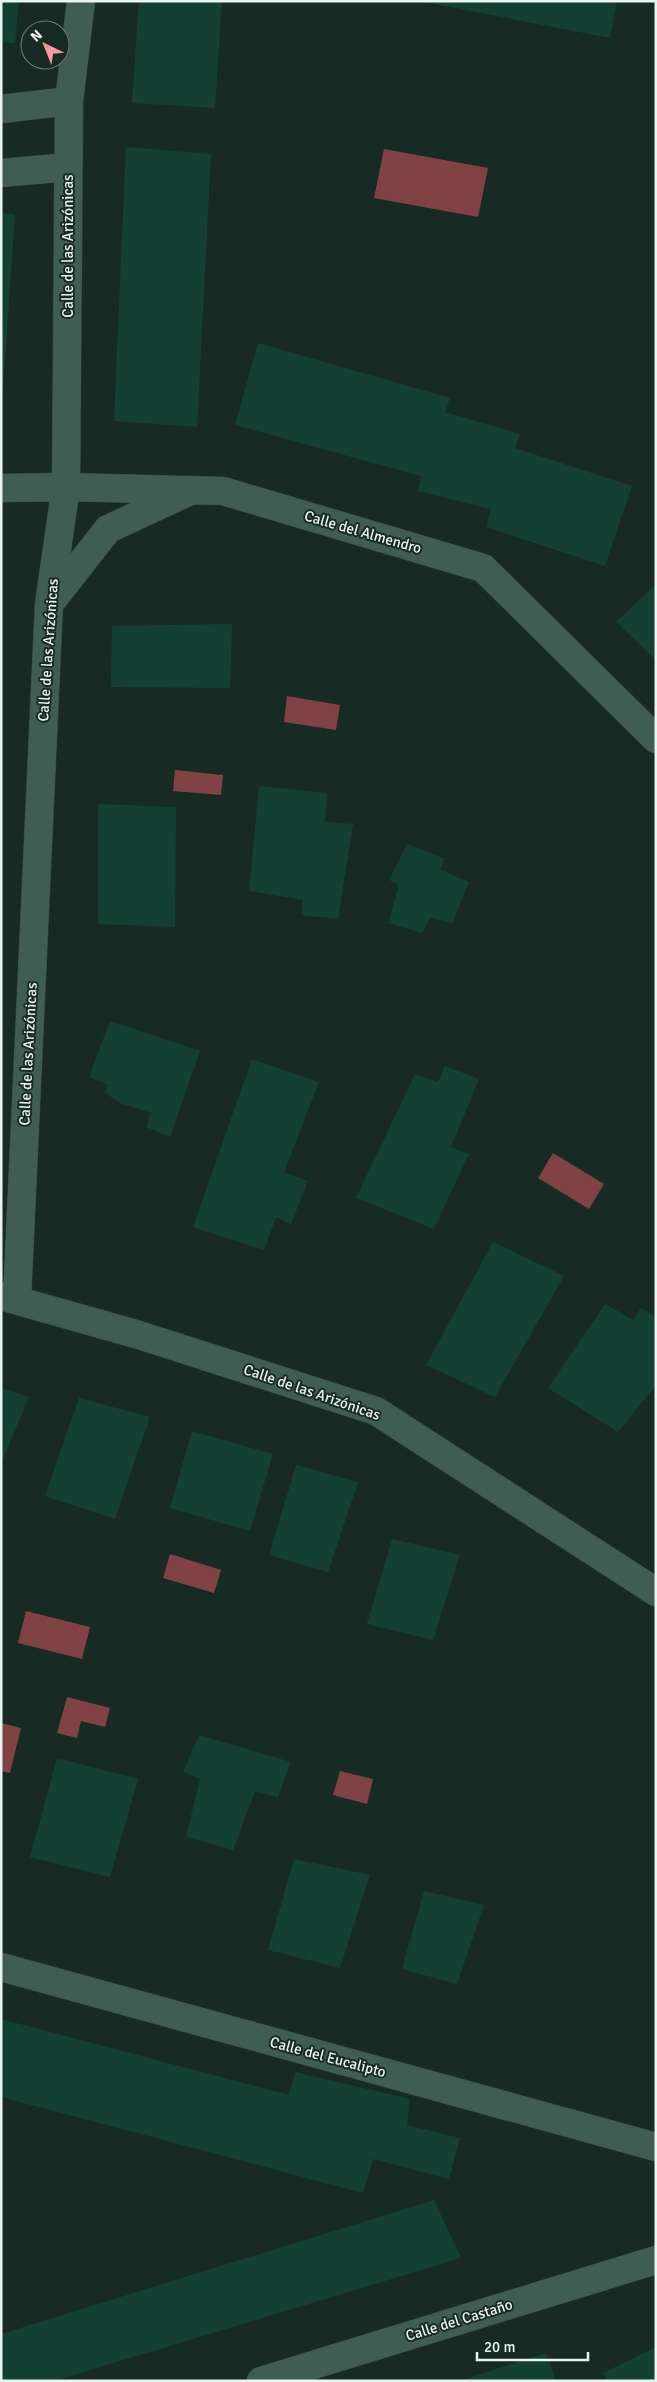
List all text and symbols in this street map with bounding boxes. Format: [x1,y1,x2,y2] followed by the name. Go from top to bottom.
[20,20,70,70] north arrow
[27,26,46,45] text: N
[59,174,77,318] street label: Calle de las Arizónicas
[302,507,424,557] street label: Calle del Almendro
[34,577,62,722] street label: Calle de las Arizónicas
[15,982,41,1126] street label: Calle de las Arizónicas
[241,1360,383,1424] street label: Calle de las Arizónicas
[268,2033,388,2081] street label: Calle del Eucalipto
[403,2295,515,2345] street label: Calle del Castaño
[477,2330,588,2362] scale bar
[484,2338,515,2356] text: 20 m

